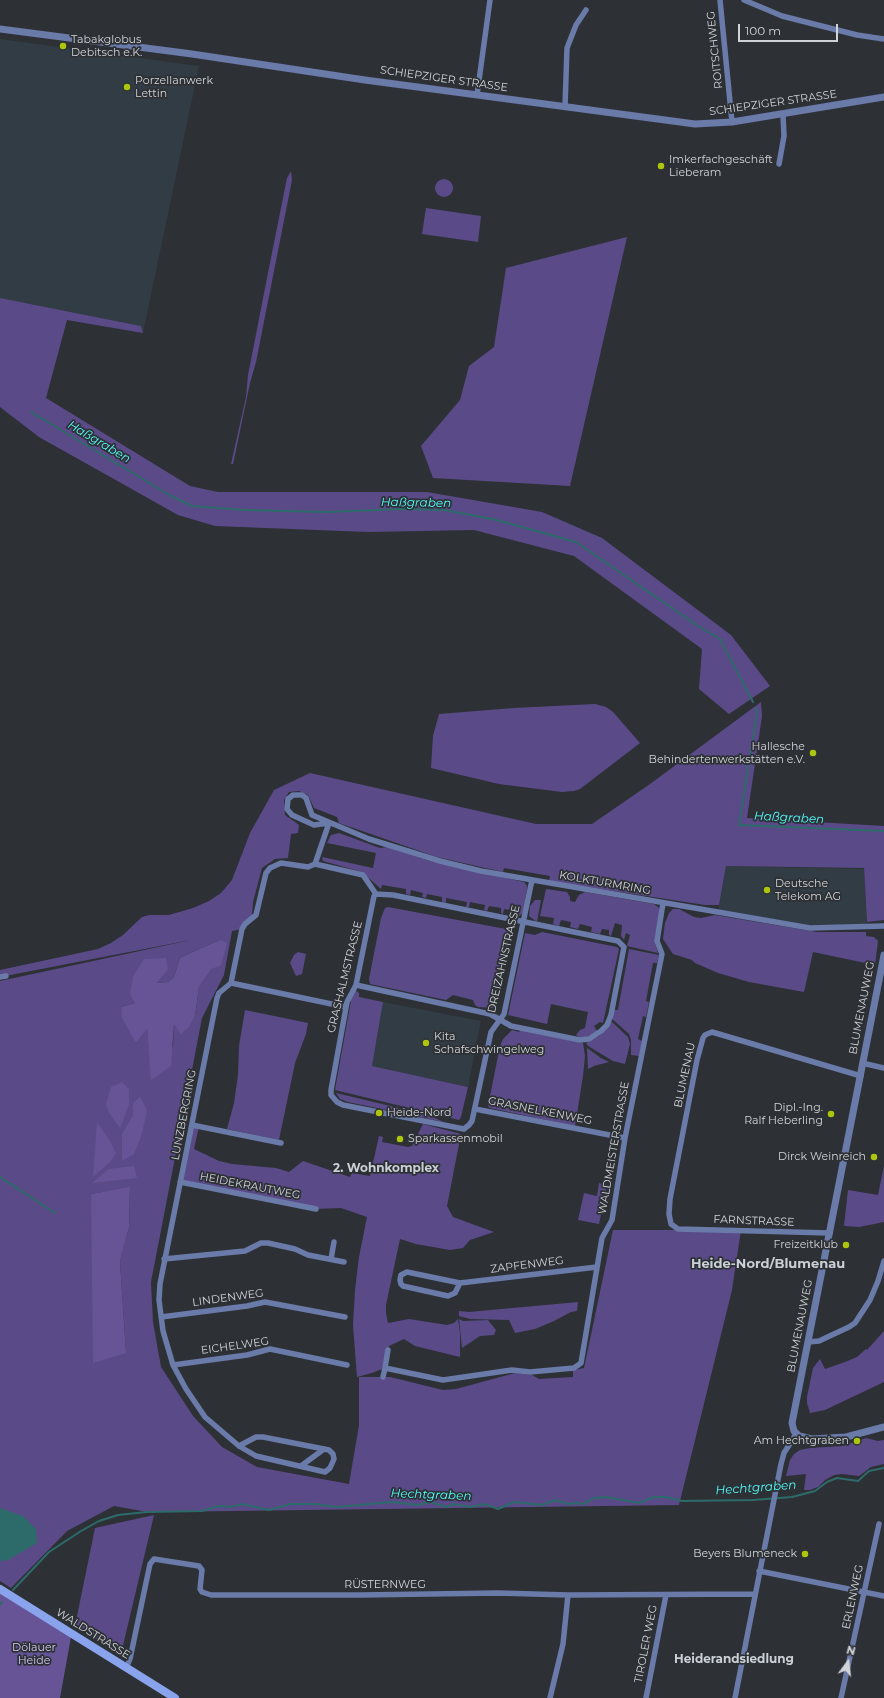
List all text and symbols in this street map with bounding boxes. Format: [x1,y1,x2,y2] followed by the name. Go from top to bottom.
[704,11,726,89] street label: ROITSCHWEG
[740,16,840,42] scale bar
[745,23,781,38] text: 100 m
[71,33,142,59] place label: Tabakglobus Debitsch e.K.
[58,41,68,51] marker: Tabakglobus Debitsch e.K.
[379,64,509,94] street label: SCHIEPZIGER STRASSE
[135,74,213,100] place label: Porzellanwerk Lettin
[122,82,132,92] marker: Porzellanwerk Lettin
[708,88,838,118] street label: SCHIEPZIGER STRASSE
[669,153,773,179] place label: Imkerfachgeschäft Lieberam
[656,161,666,171] marker: Imkerfachgeschäft Lieberam
[65,418,133,466] water label: Haßgraben
[381,495,451,511] water label: Haßgraben
[649,740,805,766] place label: Hallesche Behindertenwerkstätten e.V.
[808,748,818,758] marker: Hallesche Behindertenwerkstätten e.V.
[753,809,825,827] water label: Haßgraben
[558,868,652,898] street label: KOLKTURMRING
[775,877,841,903] place label: Deutsche Telekom AG
[762,885,772,895] marker: Deutsche Telekom AG
[485,904,523,1014] street label: DREIZAHNSTRASSE
[325,920,365,1034] street label: GRASHALMSTRASSE
[847,960,877,1056] street label: BLUMENAUWEG
[434,1030,544,1056] place label: Kita Schafschwingelweg
[421,1038,431,1048] marker: Kita Schafschwingelweg
[672,1041,698,1109] street label: BLUMENAU
[169,1069,199,1161] street label: LUNZBERGRING
[596,1081,632,1215] street label: WALDMEISTERSTRASSE
[487,1094,593,1128] street label: GRASNELKENWEG
[744,1101,823,1127] place label: Dipl.-Ing. Ralf Heberling
[387,1106,452,1120] place label: Heide-Nord
[374,1108,384,1118] marker: Heide-Nord
[826,1109,836,1119] marker: Dipl.-Ing. Ralf Heberling
[408,1132,503,1146] place label: Sparkassenmobil
[395,1134,405,1144] marker: Sparkassenmobil
[778,1150,866,1164] place label: Dirck Weinreich
[869,1152,879,1162] marker: Dirck Weinreich
[333,1161,439,1175] district label: 2. Wohnkomplex
[199,1170,301,1202] street label: HEIDEKRAUTWEG
[713,1213,795,1229] street label: FARNSTRASSE
[773,1238,838,1252] place label: Freizeitklub
[841,1240,851,1250] marker: Freizeitklub
[490,1254,564,1276] street label: ZAPFENWEG
[691,1256,845,1272] district label: Heide-Nord/Blumenau
[785,1278,815,1374] street label: BLUMENAUWEG
[192,1286,264,1310] street label: LINDENWEG
[200,1335,270,1357] street label: EICHELWEG
[754,1434,849,1448] place label: Am Hechtgraben
[852,1436,862,1446] marker: Am Hechtgraben
[715,1478,797,1498] water label: Hechtgraben
[390,1486,472,1504] water label: Hechtgraben
[693,1547,797,1561] place label: Beyers Blumeneck
[800,1549,810,1559] marker: Beyers Blumeneck
[840,1563,866,1631] street label: ERLENWEG
[344,1578,426,1592] street label: RÜSTERNWEG
[632,1604,660,1684] street label: TIROLER WEG
[53,1606,133,1662] street label: WALDSTRASSE
[12,1641,56,1667] park label: Dölauer Heide
[828,1642,868,1682] north arrow
[845,1642,857,1658] text: N
[674,1652,794,1666] district label: Heiderandsiedlung

